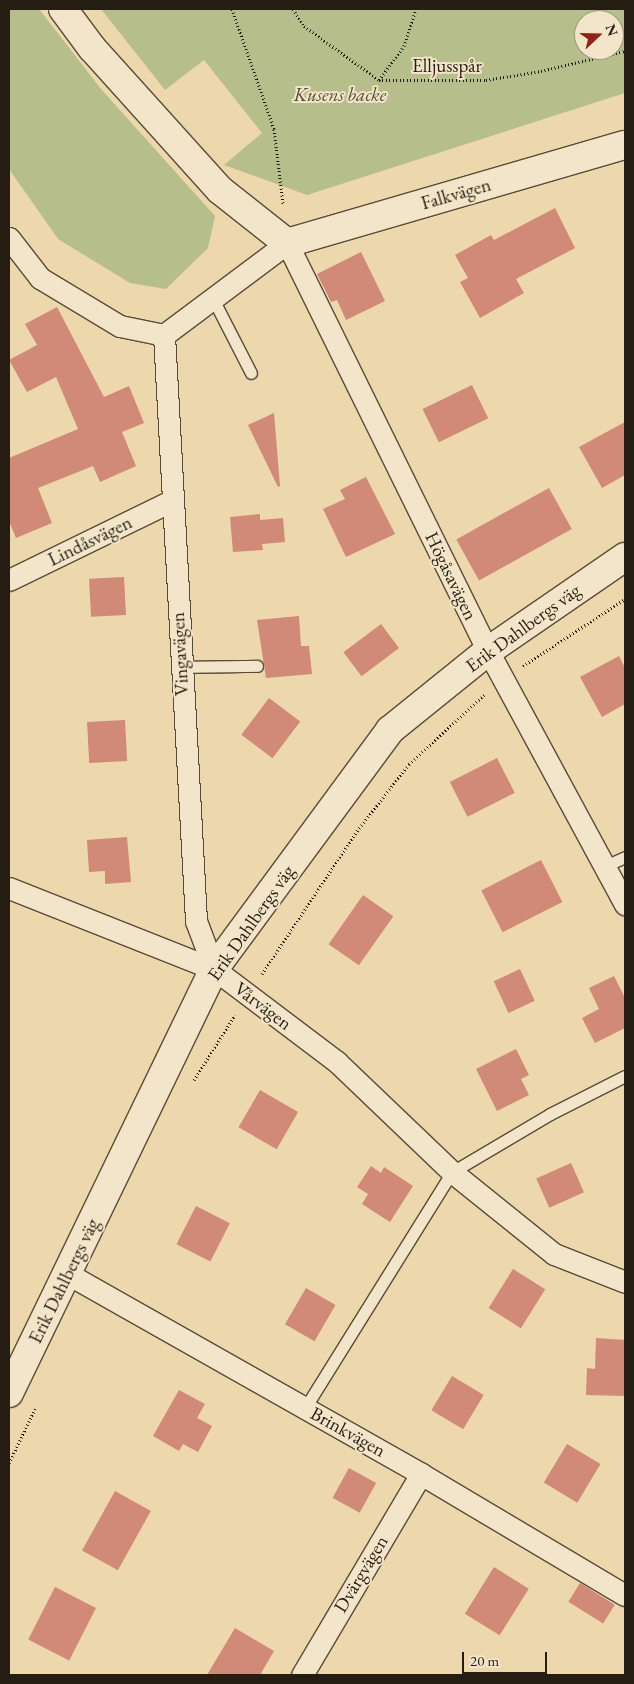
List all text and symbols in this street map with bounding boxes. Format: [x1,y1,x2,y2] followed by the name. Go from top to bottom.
[574,10,624,60] north arrow
[602,21,622,38] text: N
[412,55,482,77] street label: Elljusspår
[294,84,386,106] park label: Kusens backe
[418,173,494,215] street label: Falkvägen
[44,511,136,571] street label: Lindåsvägen
[420,528,482,624] street label: Högåsavägen
[461,579,585,677] street label: Erik Dahlbergs väg
[166,612,194,696] street label: Vingavägen
[203,861,299,985] street label: Erik Dahlbergs väg
[230,977,296,1035] street label: Vårvägen
[24,1215,104,1347] street label: Erik Dahlbergs väg
[306,1402,390,1462] street label: Brinkvägen
[329,1531,393,1617] street label: Dvärgvägen
[464,1642,549,1674] scale bar
[470,1651,499,1670] text: 20 m

